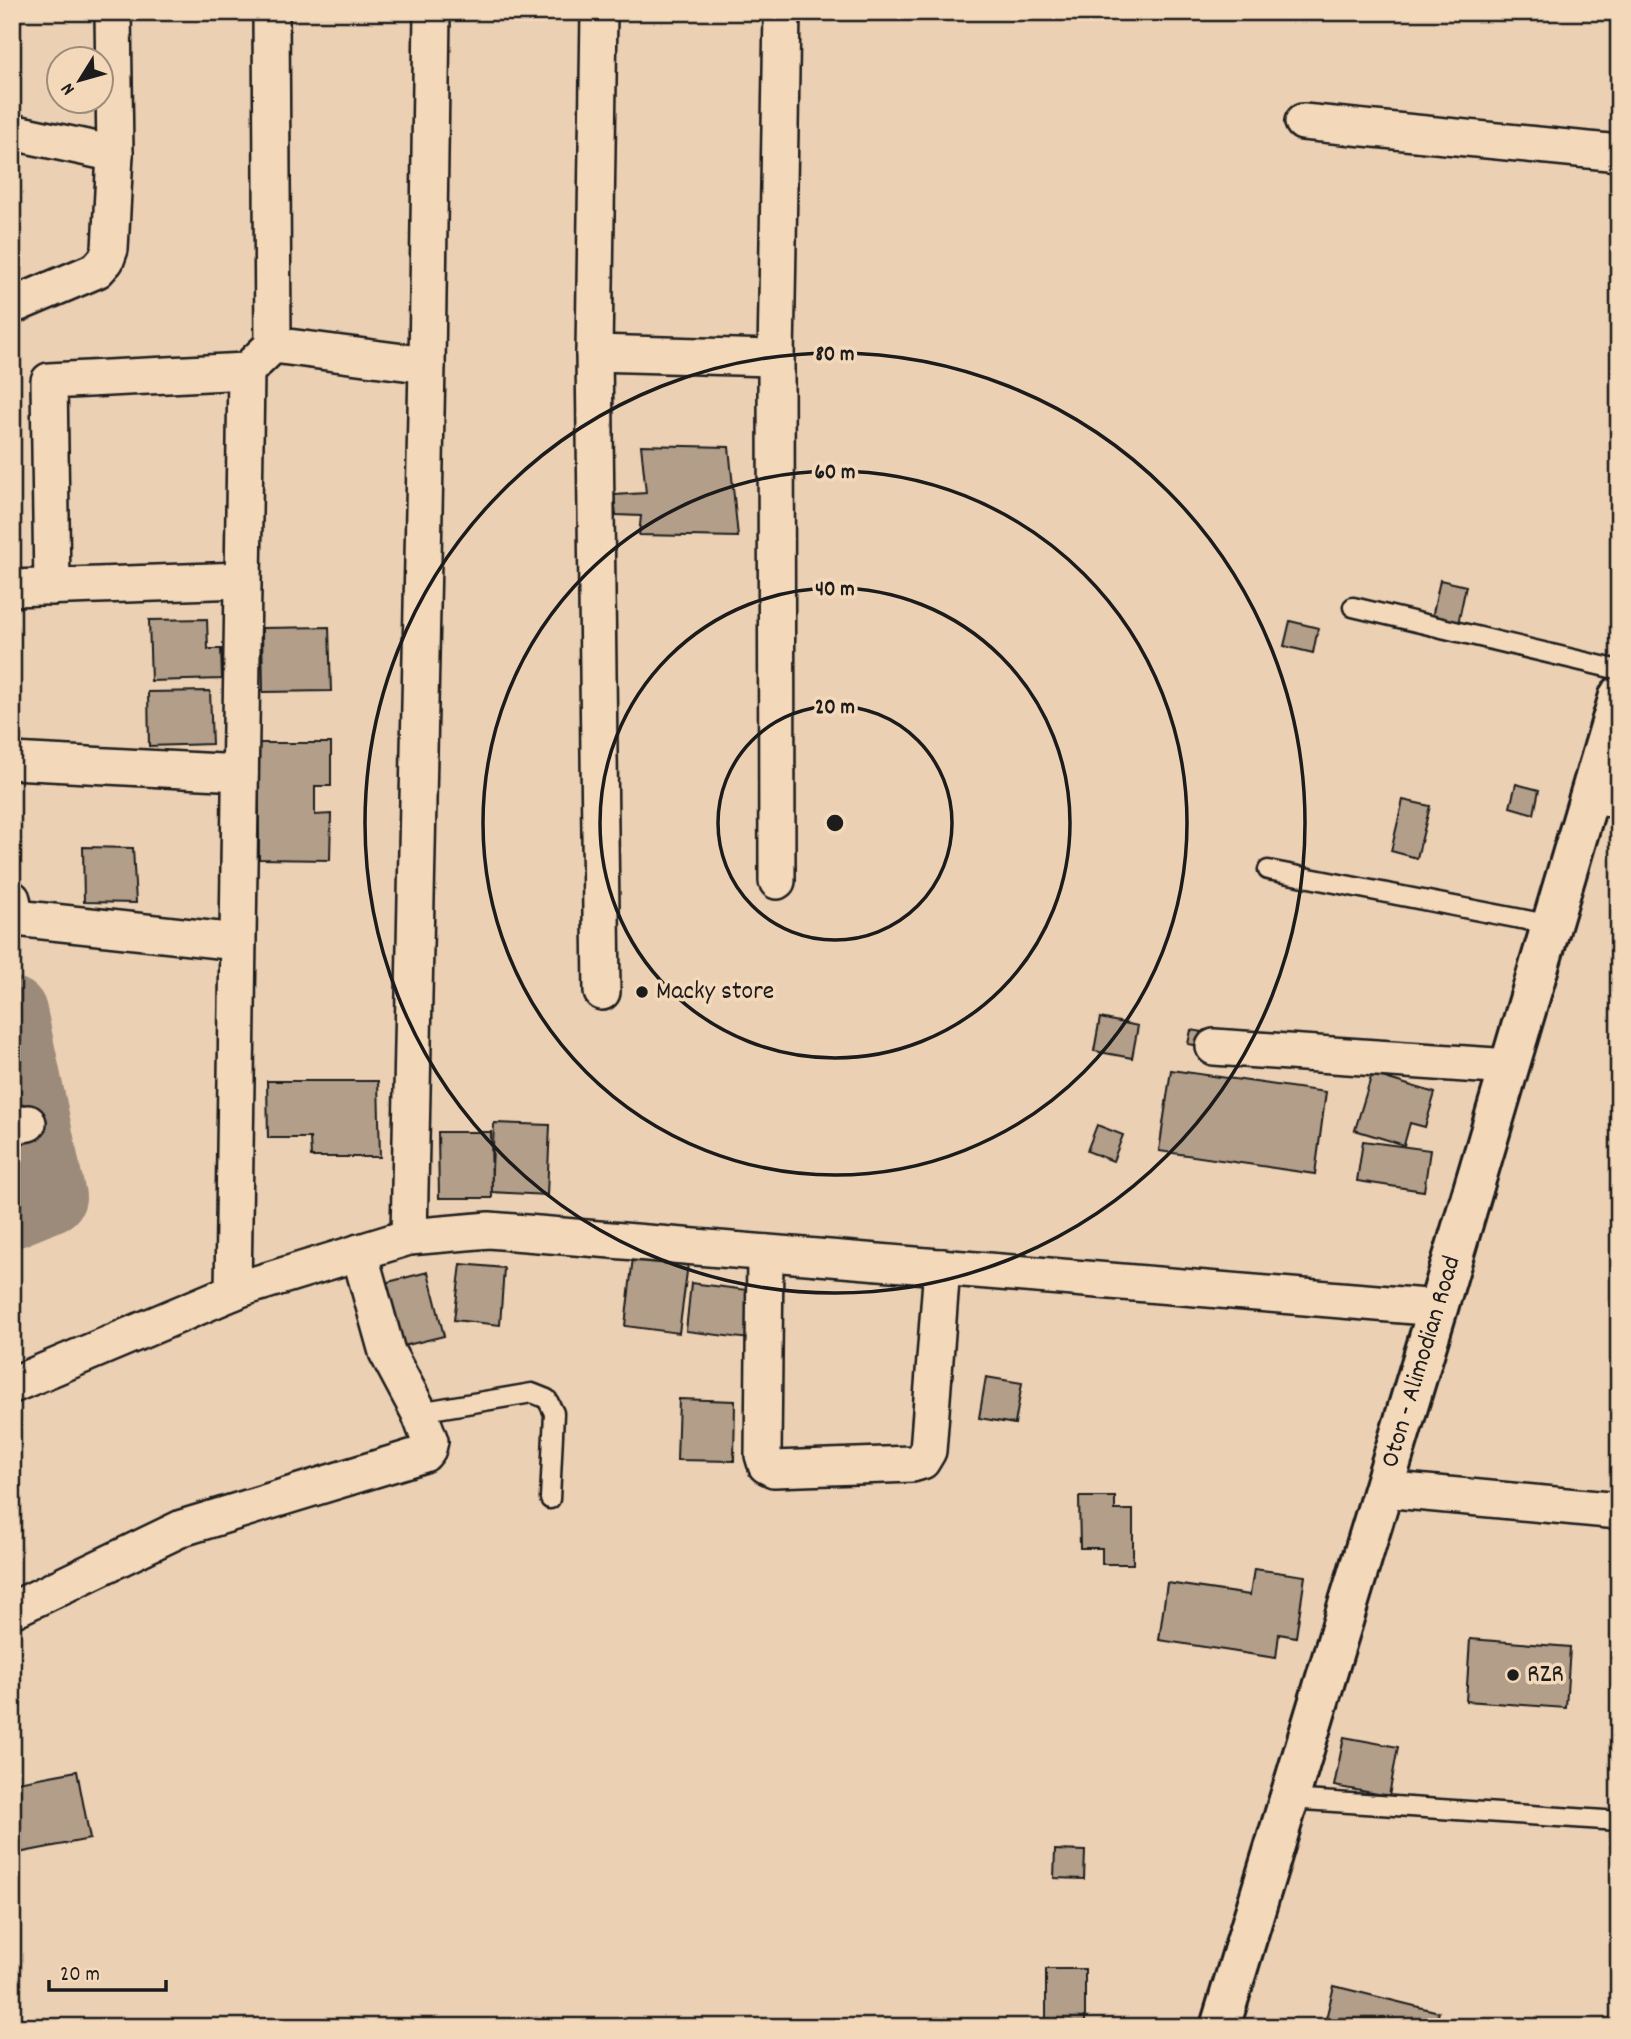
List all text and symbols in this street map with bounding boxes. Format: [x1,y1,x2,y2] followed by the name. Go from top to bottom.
[46,46,116,116] north arrow
[56,76,83,100] text: N
[815,341,855,371] text: 80 m
[815,459,855,489] text: 60 m
[815,576,855,606] text: 40 m
[815,694,855,724] text: 20 m
[823,811,847,835] centre of rings
[656,974,774,1011] place label: Macky store
[634,984,650,1000] marker: Macky store
[1372,1252,1471,1472] street label: Oton - Alimodian Road
[1527,1657,1564,1694] place label: RZR
[1505,1667,1521,1683] marker: RZR
[49,1948,166,1992] scale bar
[60,1961,100,1991] text: 20 m

